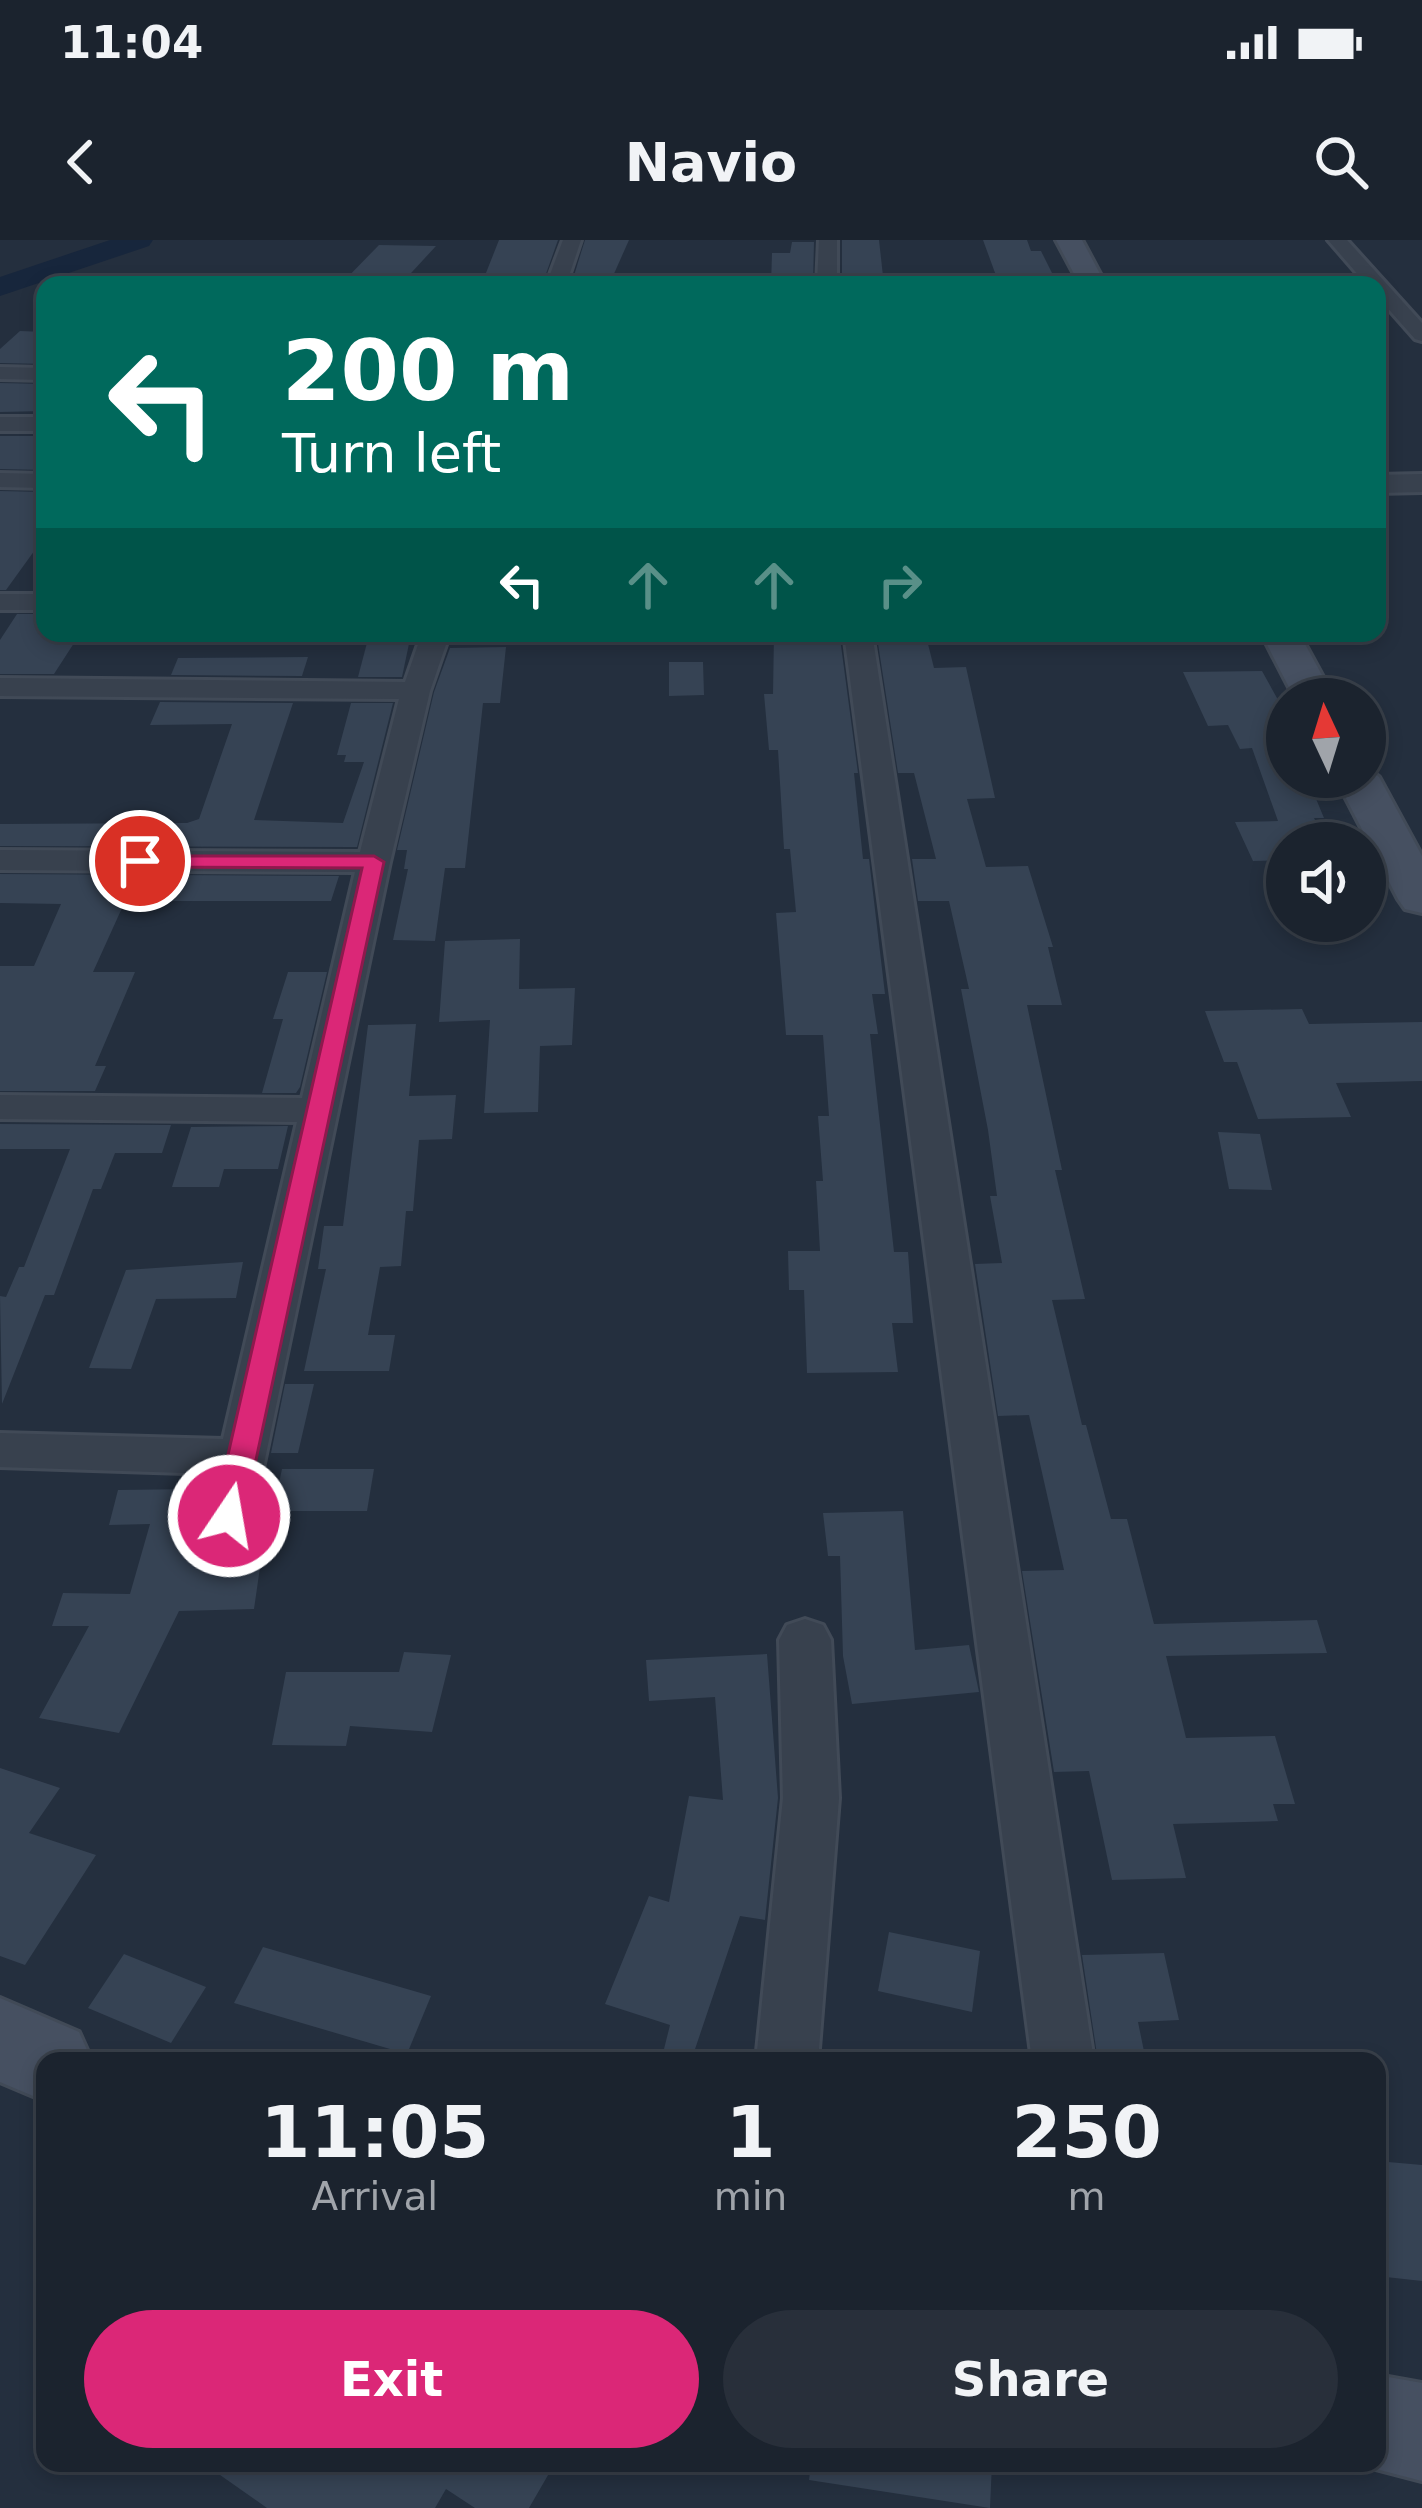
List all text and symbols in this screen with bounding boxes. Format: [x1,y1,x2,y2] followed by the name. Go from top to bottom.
[60,16,203,69] text: 11:04
[48,129,114,195] icon: back
[1308,129,1374,195] icon: search
[625,131,797,194] text: Navio
[282,322,574,420] text: 200 m
[84,324,240,480] icon: left
[282,422,501,485] text: Turn left
[489,552,555,618] icon: left
[615,552,681,618] icon: ahead
[741,552,807,618] icon: ahead
[867,552,933,618] icon: right
[1266,678,1386,798] north arrow
[1266,678,1386,942] map controls
[89,810,191,912] pin
[1266,822,1386,942] button: sound
[107,828,173,894] icon: arrive
[166,1453,292,1579] position arrow
[260,2090,489,2174] text: 11:05
[725,2090,775,2174] text: 1
[1011,2090,1162,2174] text: 250
[311,2174,438,2219] text: Arrival
[714,2174,787,2219] text: min
[1068,2174,1106,2219] text: m
[84,2310,699,2448] button: Exit
[723,2310,1338,2448] button: Share

